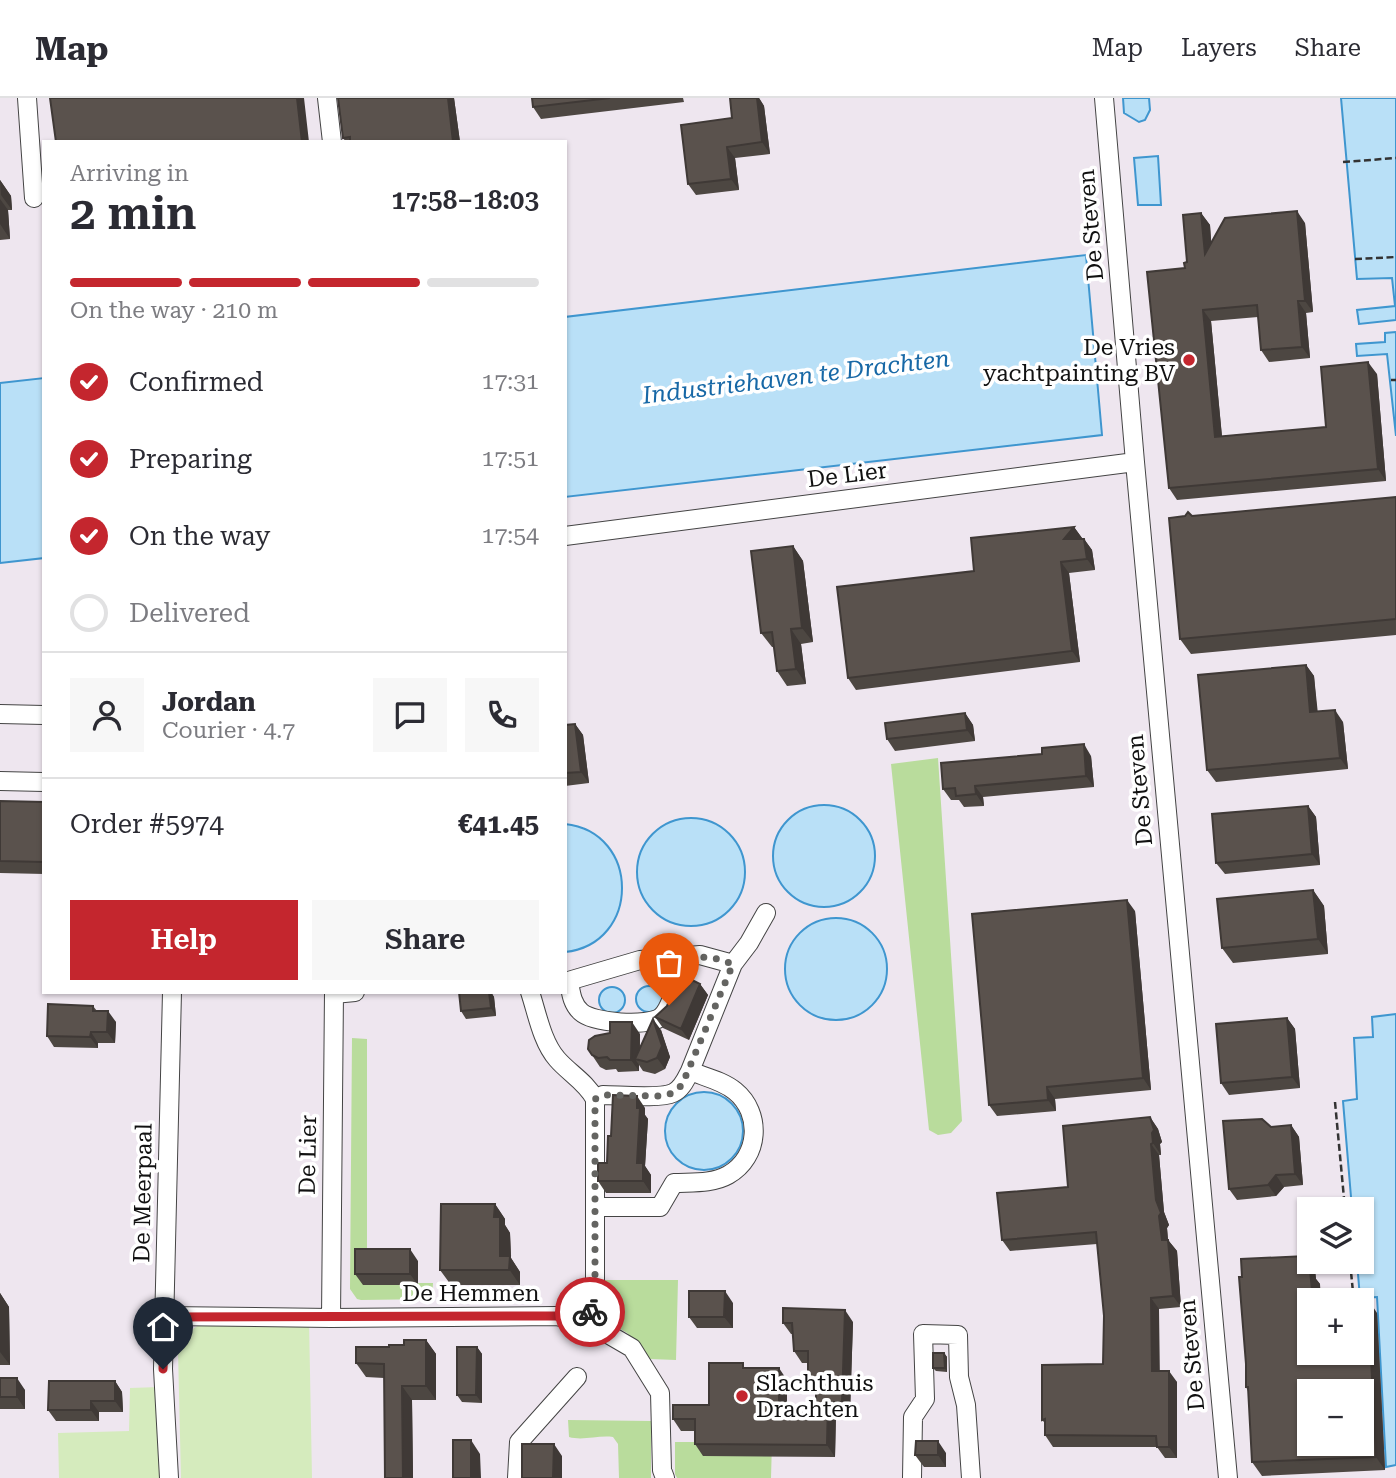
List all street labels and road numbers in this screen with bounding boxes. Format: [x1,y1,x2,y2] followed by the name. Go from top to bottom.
[1073,168,1109,282] street label: De Steven
[806,457,888,493] street label: De Lier
[1122,733,1158,847] street label: De Steven
[294,1115,322,1195] street label: De Lier
[128,1123,158,1263] street label: De Meerpaal
[402,1280,540,1307] street label: De Hemmen
[1174,1298,1210,1412] street label: De Steven

